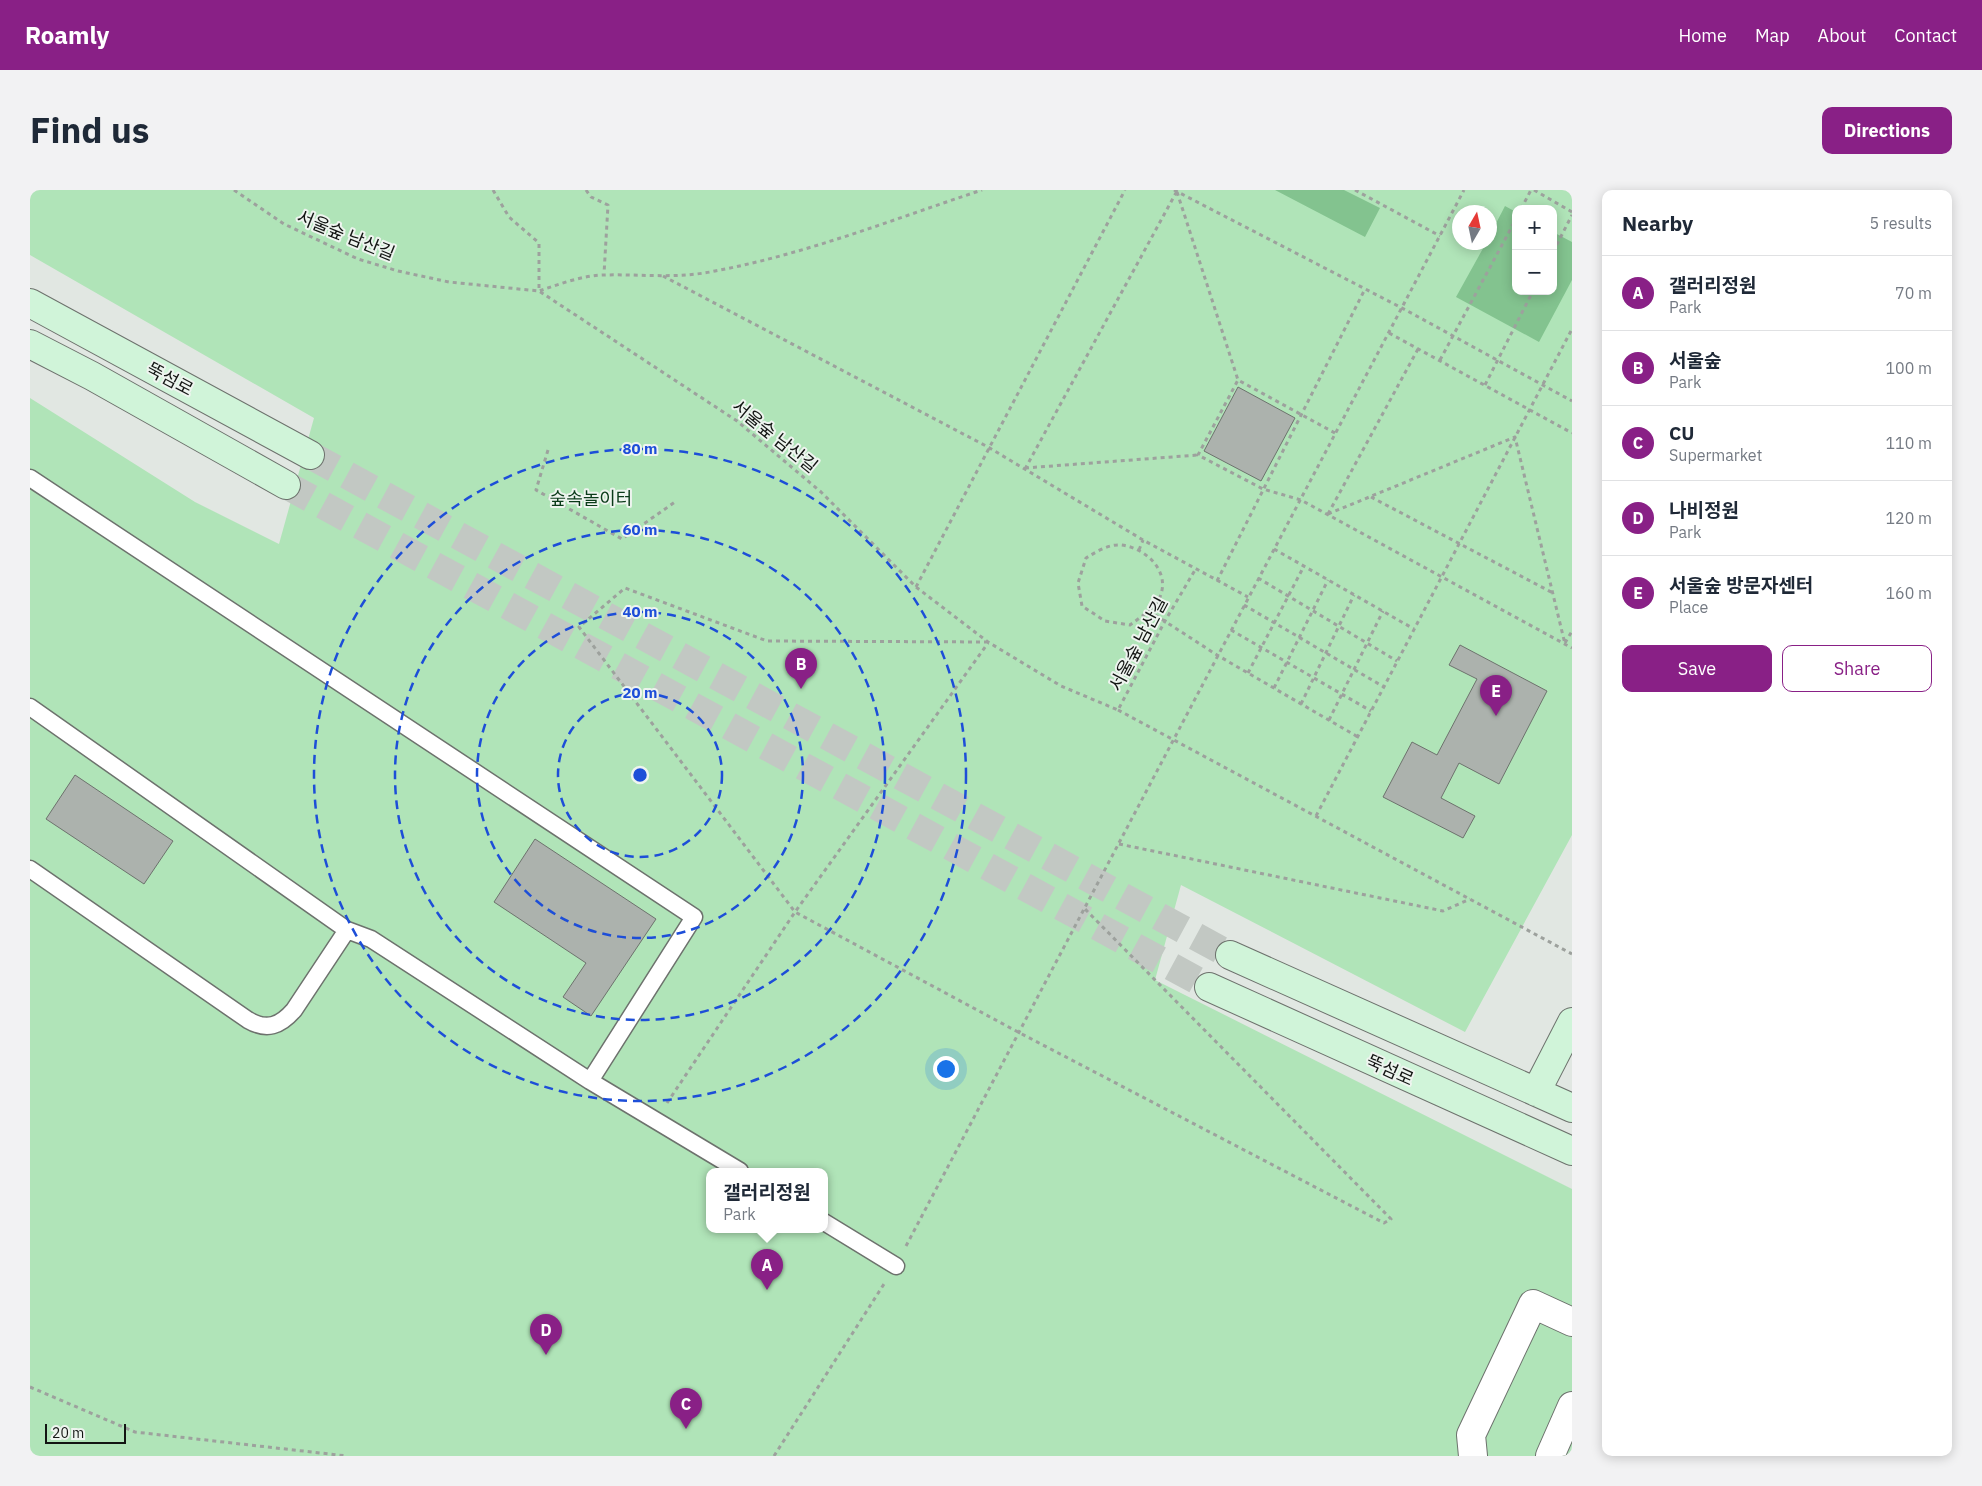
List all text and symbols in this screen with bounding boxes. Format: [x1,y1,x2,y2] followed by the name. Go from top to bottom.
[25,19,109,51] text: Roamly
[1679,24,1727,47] text: Home
[1755,24,1790,47] text: Map
[1818,24,1866,47] text: About
[1894,24,1957,47] text: Contact
[30,107,149,153] text: Find us
[1822,107,1952,154] button: Directions
[294,205,398,265] street label: 서울숲 남산길
[1452,205,1497,250] north arrow
[1512,205,1557,295] map controls
[1512,205,1557,250] button: +
[1622,209,1693,237] text: Nearby
[1869,213,1932,233] text: 5 results
[1512,250,1557,295] button: −
[1669,273,1756,297] text: 갤러리정원
[1633,283,1643,303] text: A
[1895,283,1932,303] text: 70 m
[1669,297,1701,317] text: Park
[1669,348,1721,372] text: 서울숲
[143,357,197,401] street label: 뚝섬로
[1633,358,1643,378] text: B
[1885,358,1932,378] text: 100 m
[1669,372,1701,392] text: Park
[728,394,822,478] street label: 서울숲 남산길
[1669,421,1695,445] text: CU
[1633,433,1643,453] text: C
[1885,433,1932,453] text: 110 m
[623,439,657,458] text: 80 m
[1669,445,1762,465] text: Supermarket
[550,487,632,510] park label: 숲속놀이터
[1669,498,1739,522] text: 나비정원
[1632,508,1644,528] text: D
[1885,508,1932,528] text: 120 m
[623,520,657,539] text: 60 m
[1669,522,1701,542] text: Park
[1669,573,1813,597] text: 서울숲 방문자센터
[1633,583,1643,603] text: E
[1885,583,1932,603] text: 160 m
[1104,593,1172,695] street label: 서울숲 남산길
[1669,597,1708,617] text: Place
[623,602,657,621] text: 40 m
[1622,645,1772,692] button: Save
[1782,645,1932,692] button: Share
[785,648,817,689] pin: B
[1480,675,1512,716] pin: E
[623,683,657,702] text: 20 m
[631,766,649,784] centre of rings
[1363,1049,1417,1091] street label: 뚝섬로
[933,1056,959,1082] your location
[706,1168,828,1233] popup
[723,1180,811,1204] text: 갤러리정원
[723,1204,756,1224] text: Park
[751,1249,783,1290] pin: A
[530,1314,562,1355] pin: D
[670,1388,702,1429] pin: C
[45,1421,126,1444] scale bar
[52,1424,84,1442] text: 20 m

